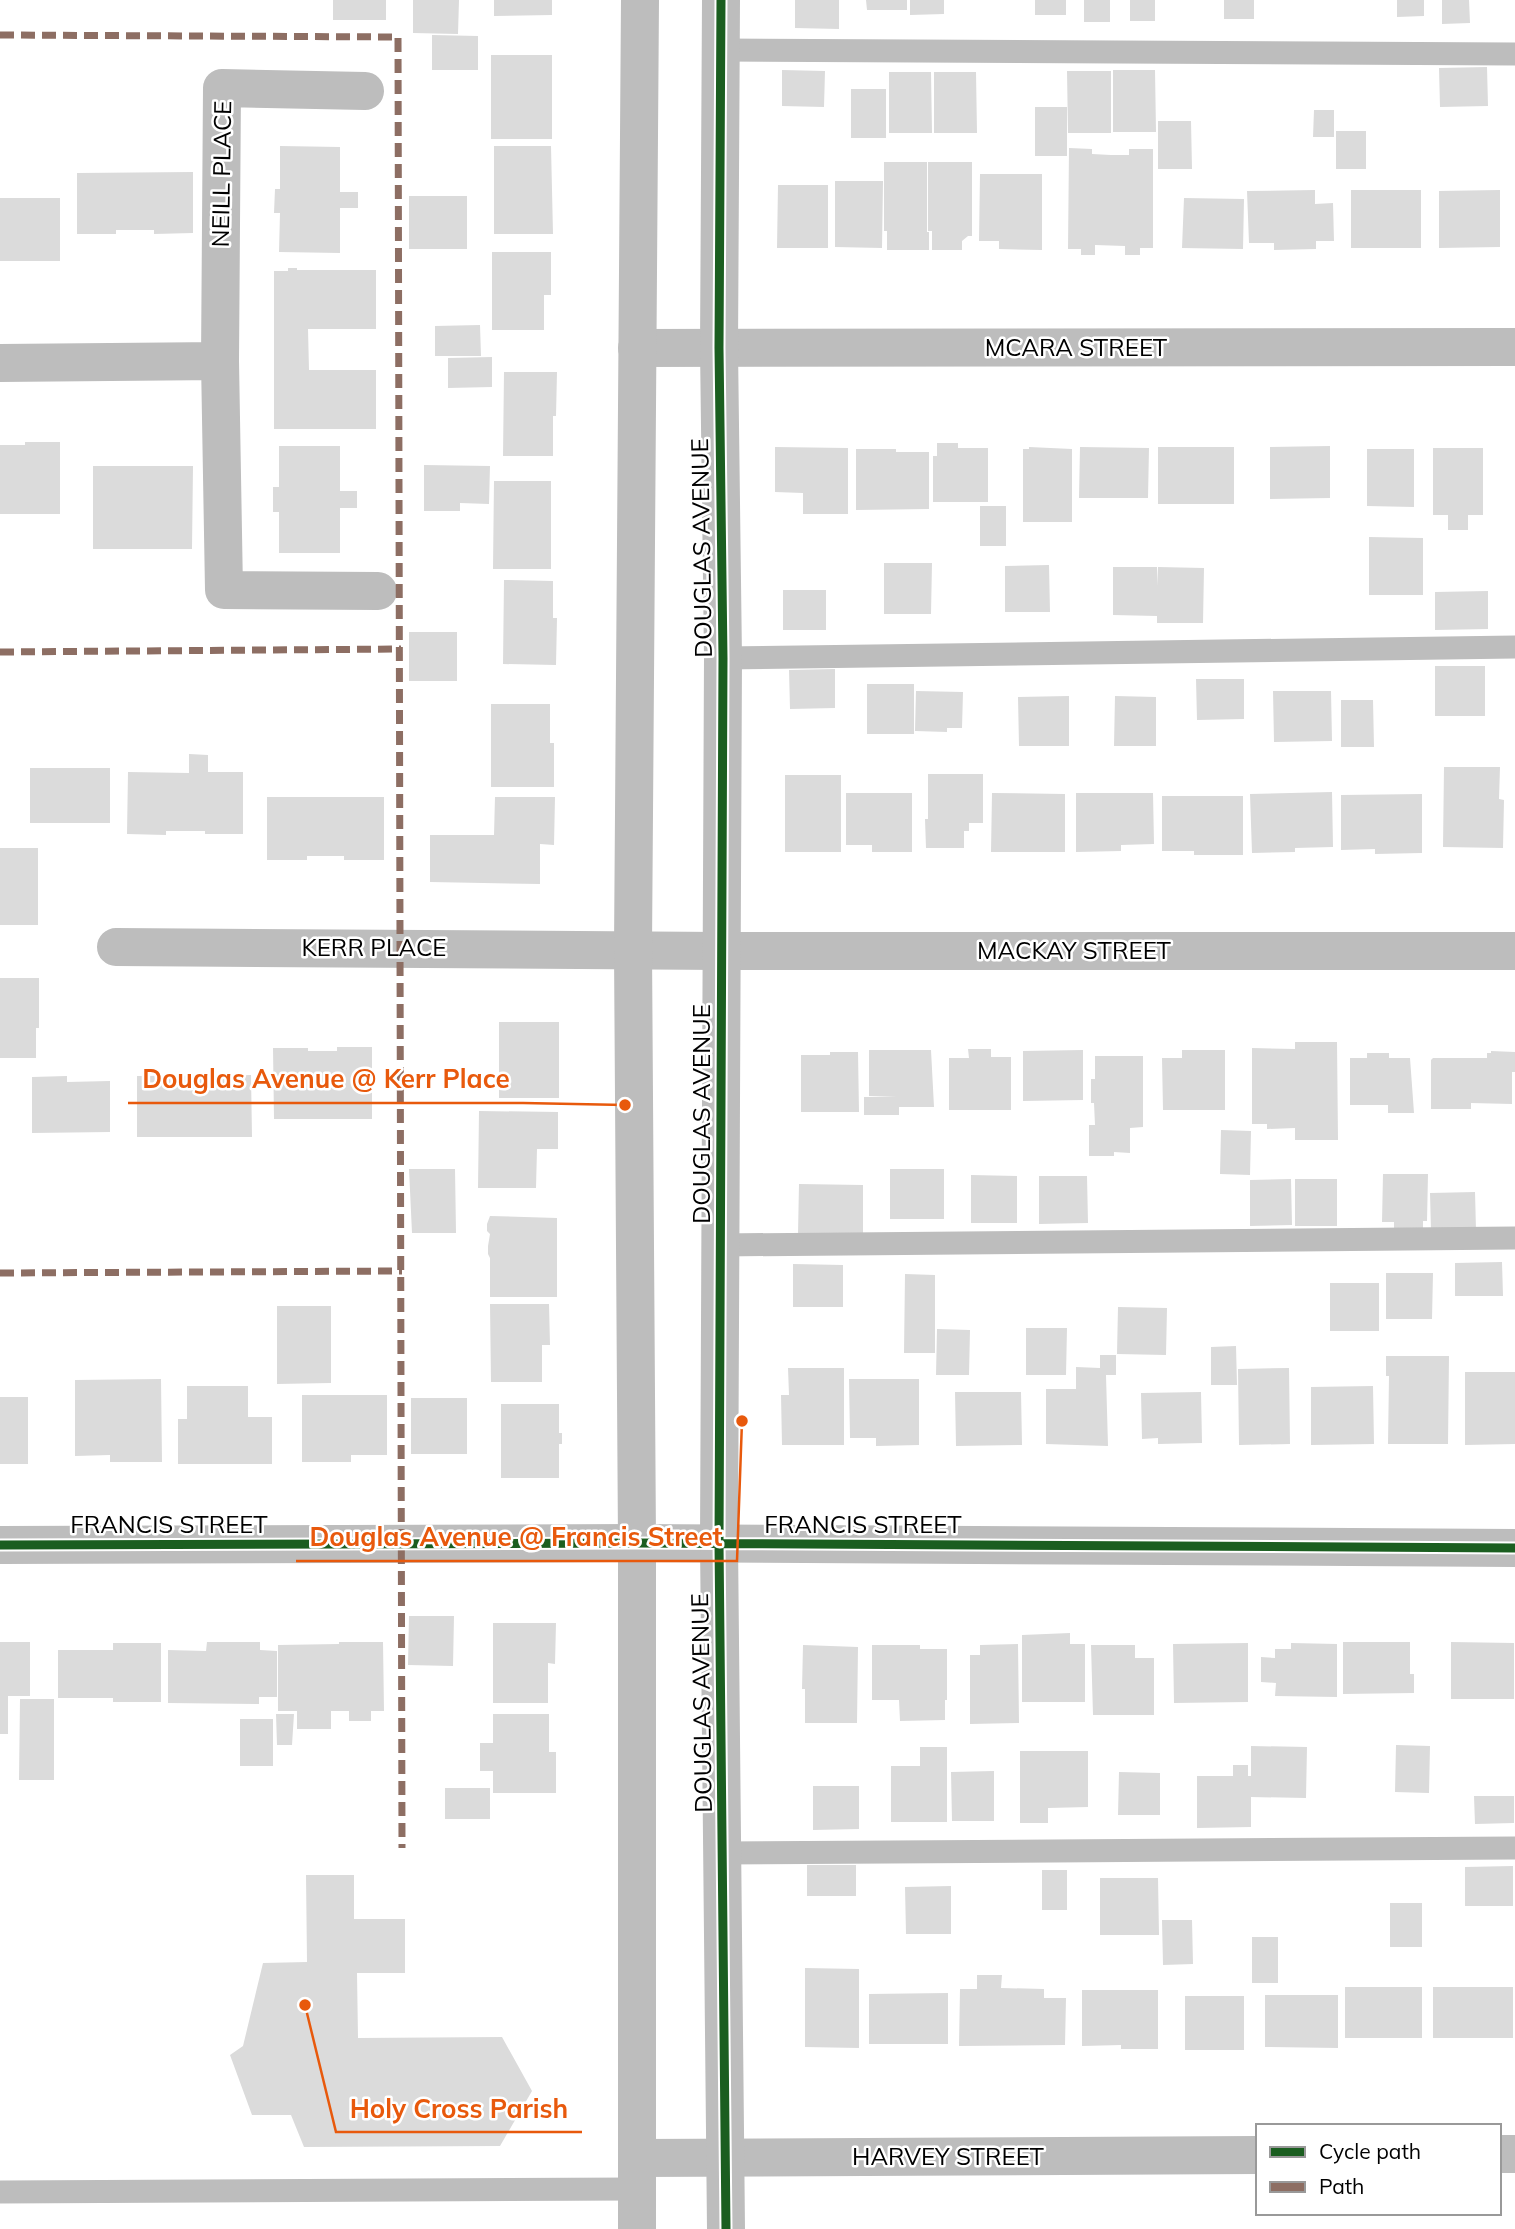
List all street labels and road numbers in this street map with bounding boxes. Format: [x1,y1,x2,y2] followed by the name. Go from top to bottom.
[205,100,237,248] street label: NEILL PLACE
[985,332,1168,362] street label: MCARA STREET
[684,438,718,658] street label: DOUGLAS AVENUE
[302,932,446,962] street label: KERR PLACE
[977,935,1171,965] street label: MACKAY STREET
[686,1004,716,1224] street label: DOUGLAS AVENUE
[70,1509,268,1539] street label: FRANCIS STREET
[764,1509,962,1539] street label: FRANCIS STREET
[684,1593,718,1813] street label: DOUGLAS AVENUE
[852,2141,1045,2171] street label: HARVEY STREET

